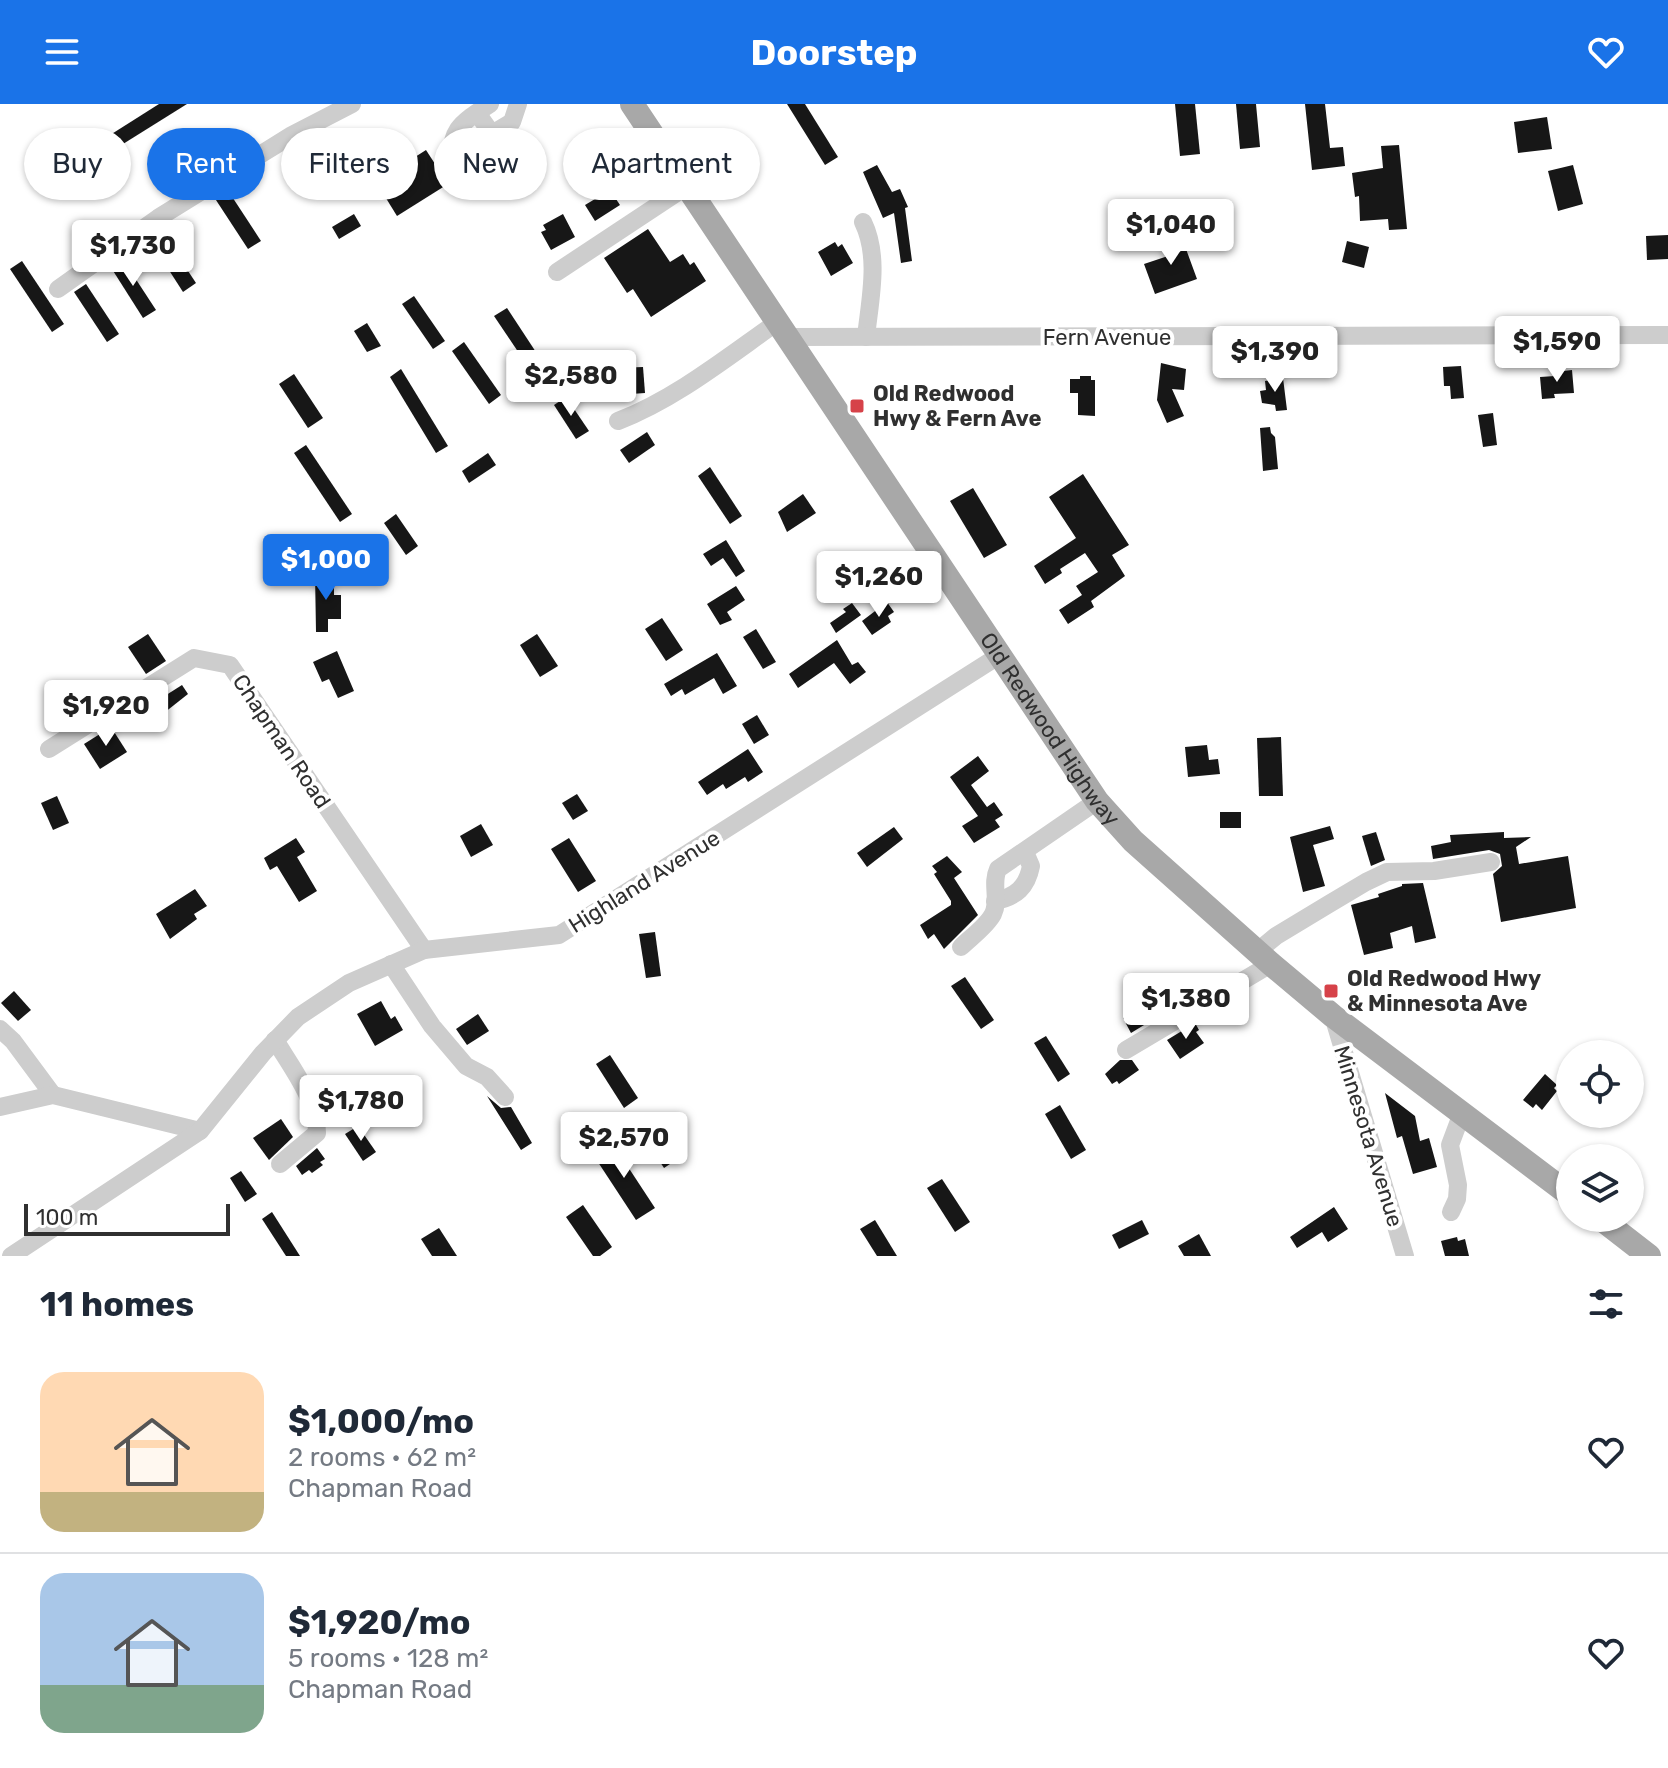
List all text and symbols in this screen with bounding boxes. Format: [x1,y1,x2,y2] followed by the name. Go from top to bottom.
[40,30,84,74] icon: menu
[1584,30,1628,74] icon: heart
[751,31,917,74] text: Doorstep
[24,128,131,200] chip: Buy
[147,128,265,200] chip: Rent
[281,128,418,200] chip: Filters
[434,128,547,200] chip: New
[563,128,760,200] chip: Apartment
[1106,199,1236,267] pin: $1,040
[1126,209,1216,240] text: $1,040
[68,220,198,288] pin: $1,730
[90,230,176,261] text: $1,730
[1492,316,1622,384] pin: $1,590
[1043,324,1171,351] street label: Fern Avenue
[1210,326,1340,394] pin: $1,390
[1513,326,1601,357] text: $1,590
[1231,336,1320,367] text: $1,390
[506,350,636,418] pin: $2,580
[524,360,618,391] text: $2,580
[873,380,1041,432] place label: Old Redwood Hwy & Fern Ave
[848,397,866,415] marker: Old Redwood Hwy & Fern Ave
[261,534,391,602] pin: $1,000
[281,544,371,575] text: $1,000
[814,551,944,619] pin: $1,260
[834,561,924,592] text: $1,260
[974,627,1126,831] street label: Old Redwood Highway
[227,669,336,813] street label: Chapman Road
[41,680,171,748] pin: $1,920
[62,690,150,721] text: $1,920
[564,824,725,939] street label: Highland Avenue
[1347,965,1541,1017] place label: Old Redwood Hwy & Minnesota Ave
[1121,973,1251,1041] pin: $1,380
[1322,982,1340,1000] marker: Old Redwood Hwy & Minnesota Ave
[1141,983,1231,1014] text: $1,380
[1556,1040,1644,1232] map controls
[1556,1040,1644,1128] button: locate
[1328,1042,1409,1230] street label: Minnesota Avenue
[296,1075,426,1143] pin: $1,780
[318,1085,404,1116] text: $1,780
[559,1112,689,1180] pin: $2,570
[579,1122,669,1153] text: $2,570
[1556,1144,1644,1232] button: layers
[24,1200,230,1236] scale bar
[36,1204,98,1231] text: 100 m
[1584,1282,1628,1326] icon: filters
[40,1284,194,1325] text: 11 homes
[288,1401,474,1442] text: $1,000/mo
[104,1404,200,1500] icon: home
[1584,1430,1628,1474] icon: heart
[288,1442,476,1473] text: 2 rooms · 62 m²
[288,1473,472,1504] text: Chapman Road
[288,1602,470,1643] text: $1,920/mo
[104,1605,200,1701] icon: home
[1584,1631,1628,1675] icon: heart
[288,1643,488,1674] text: 5 rooms · 128 m²
[288,1674,472,1705] text: Chapman Road

